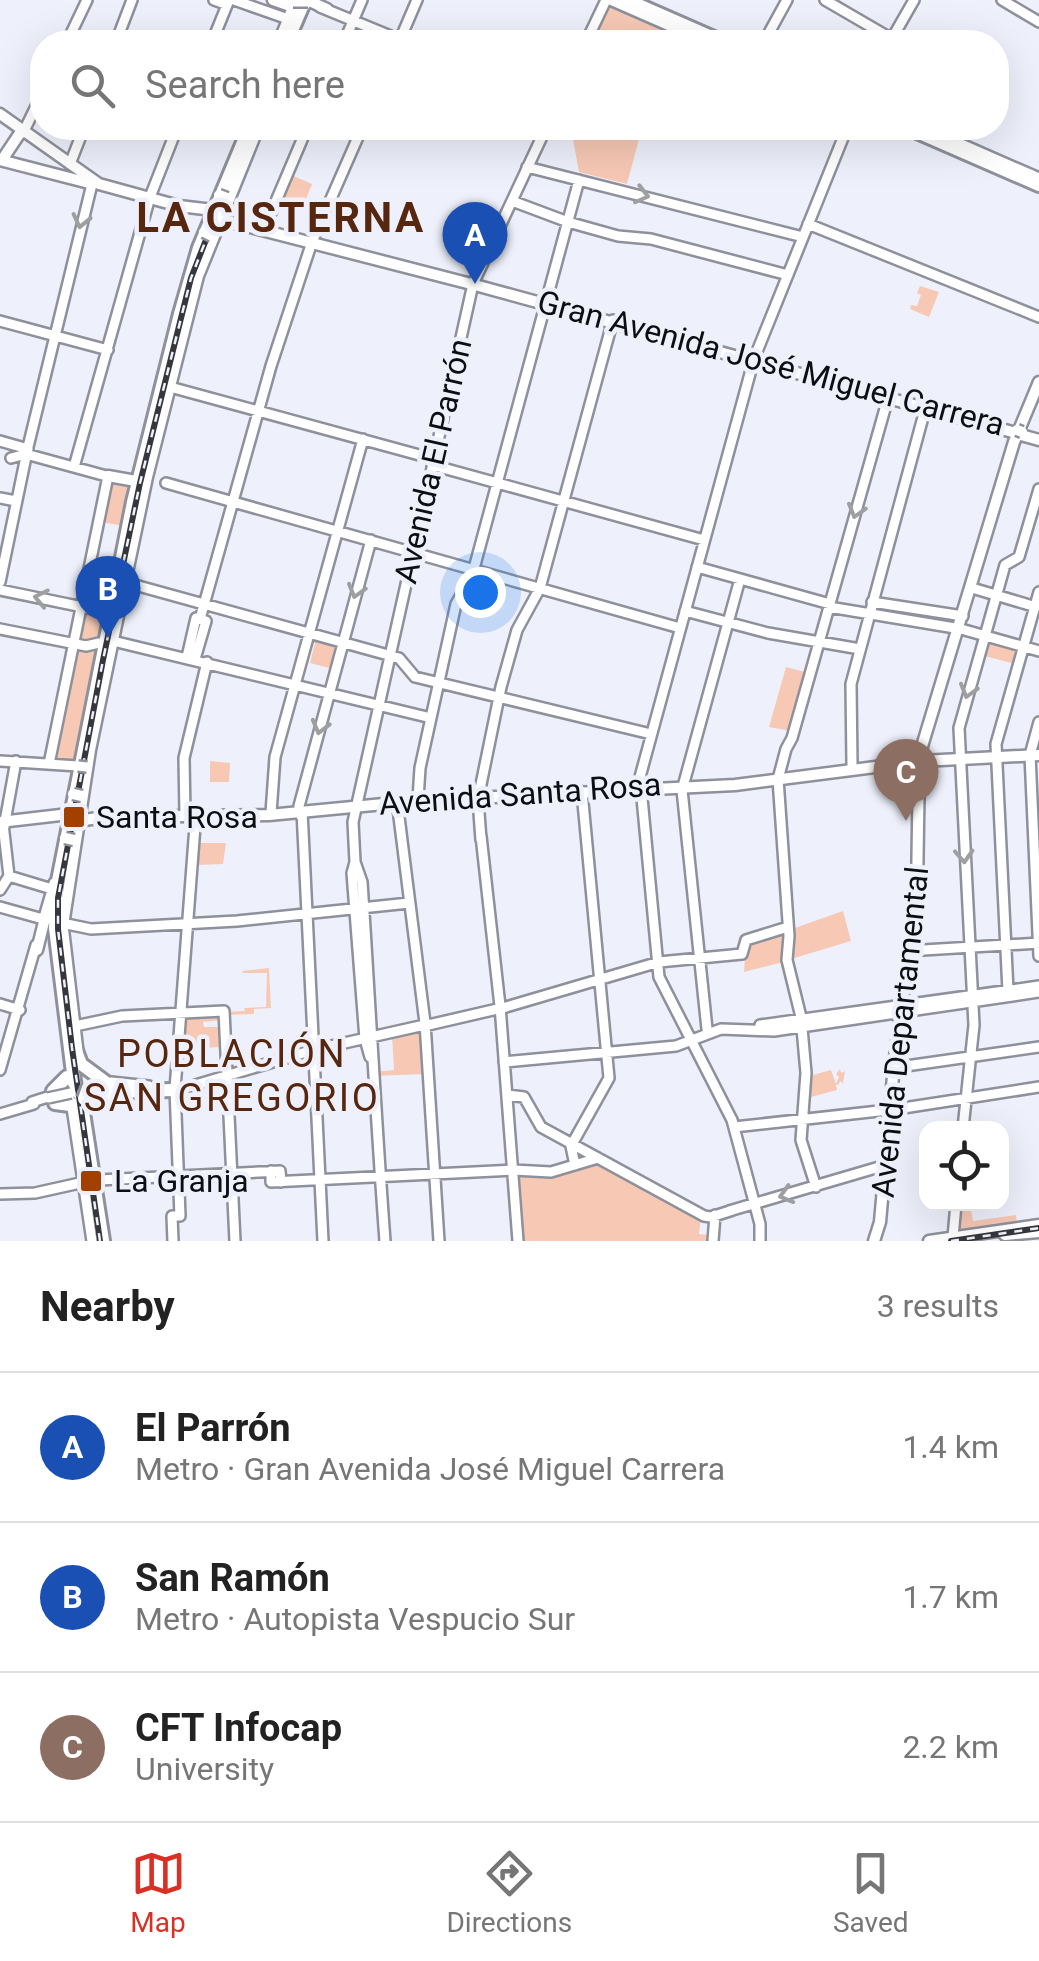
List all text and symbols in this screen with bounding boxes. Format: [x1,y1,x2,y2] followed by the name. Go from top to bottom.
[30,30,1009,140] search box
[65,58,120,113] icon: search
[145,63,345,107] text: Search here
[633,184,650,205] one-way arrow
[136,193,426,242] district label: LA CISTERNA
[442,202,508,284] pin: A
[72,212,93,229] one-way arrow
[533,282,1009,444] street label: Gran Avenida José Miguel Carrera
[386,335,480,587] street label: Avenida El Parrón
[847,502,868,519] one-way arrow
[76,556,140,638] pin: B
[455,567,506,618] your location
[347,582,368,599] one-way arrow
[33,589,50,610] one-way arrow
[959,682,980,699] one-way arrow
[310,718,331,735] one-way arrow
[874,738,938,821] pin: C
[378,765,662,823] street label: Avenida Santa Rosa
[96,798,258,836] place label: Santa Rosa
[61,804,87,830] marker: Santa Rosa
[953,848,974,864] one-way arrow
[864,865,936,1199] street label: Avenida Departamental
[84,1031,380,1120] district label: POBLACIÓN SAN GREGORIO
[919,1121,1009,1211] map controls
[919,1121,1009,1211] button: locate
[114,1162,249,1200] place label: La Granja
[78,1168,104,1194] marker: La Granja
[779,1183,796,1204] one-way arrow
[40,1282,175,1331] text: Nearby
[877,1287,999,1325] text: 3 results
[135,1406,291,1450] text: El Parrón
[62,1428,83,1466] text: A
[902,1428,999,1466] text: 1.4 km
[135,1450,725,1488] text: Metro · Gran Avenida José Miguel Carrera
[135,1556,330,1600] text: San Ramón
[62,1578,83,1616] text: B
[902,1578,999,1616] text: 1.7 km
[135,1600,575,1638] text: Metro · Autopista Vespucio Sur
[135,1706,342,1750] text: CFT Infocap
[62,1728,83,1766] text: C
[902,1728,999,1766] text: 2.2 km
[135,1750,274,1788] text: University
[130,1846,186,1939] tab: Map
[446,1846,572,1939] tab: Directions
[833,1846,909,1939] tab: Saved

